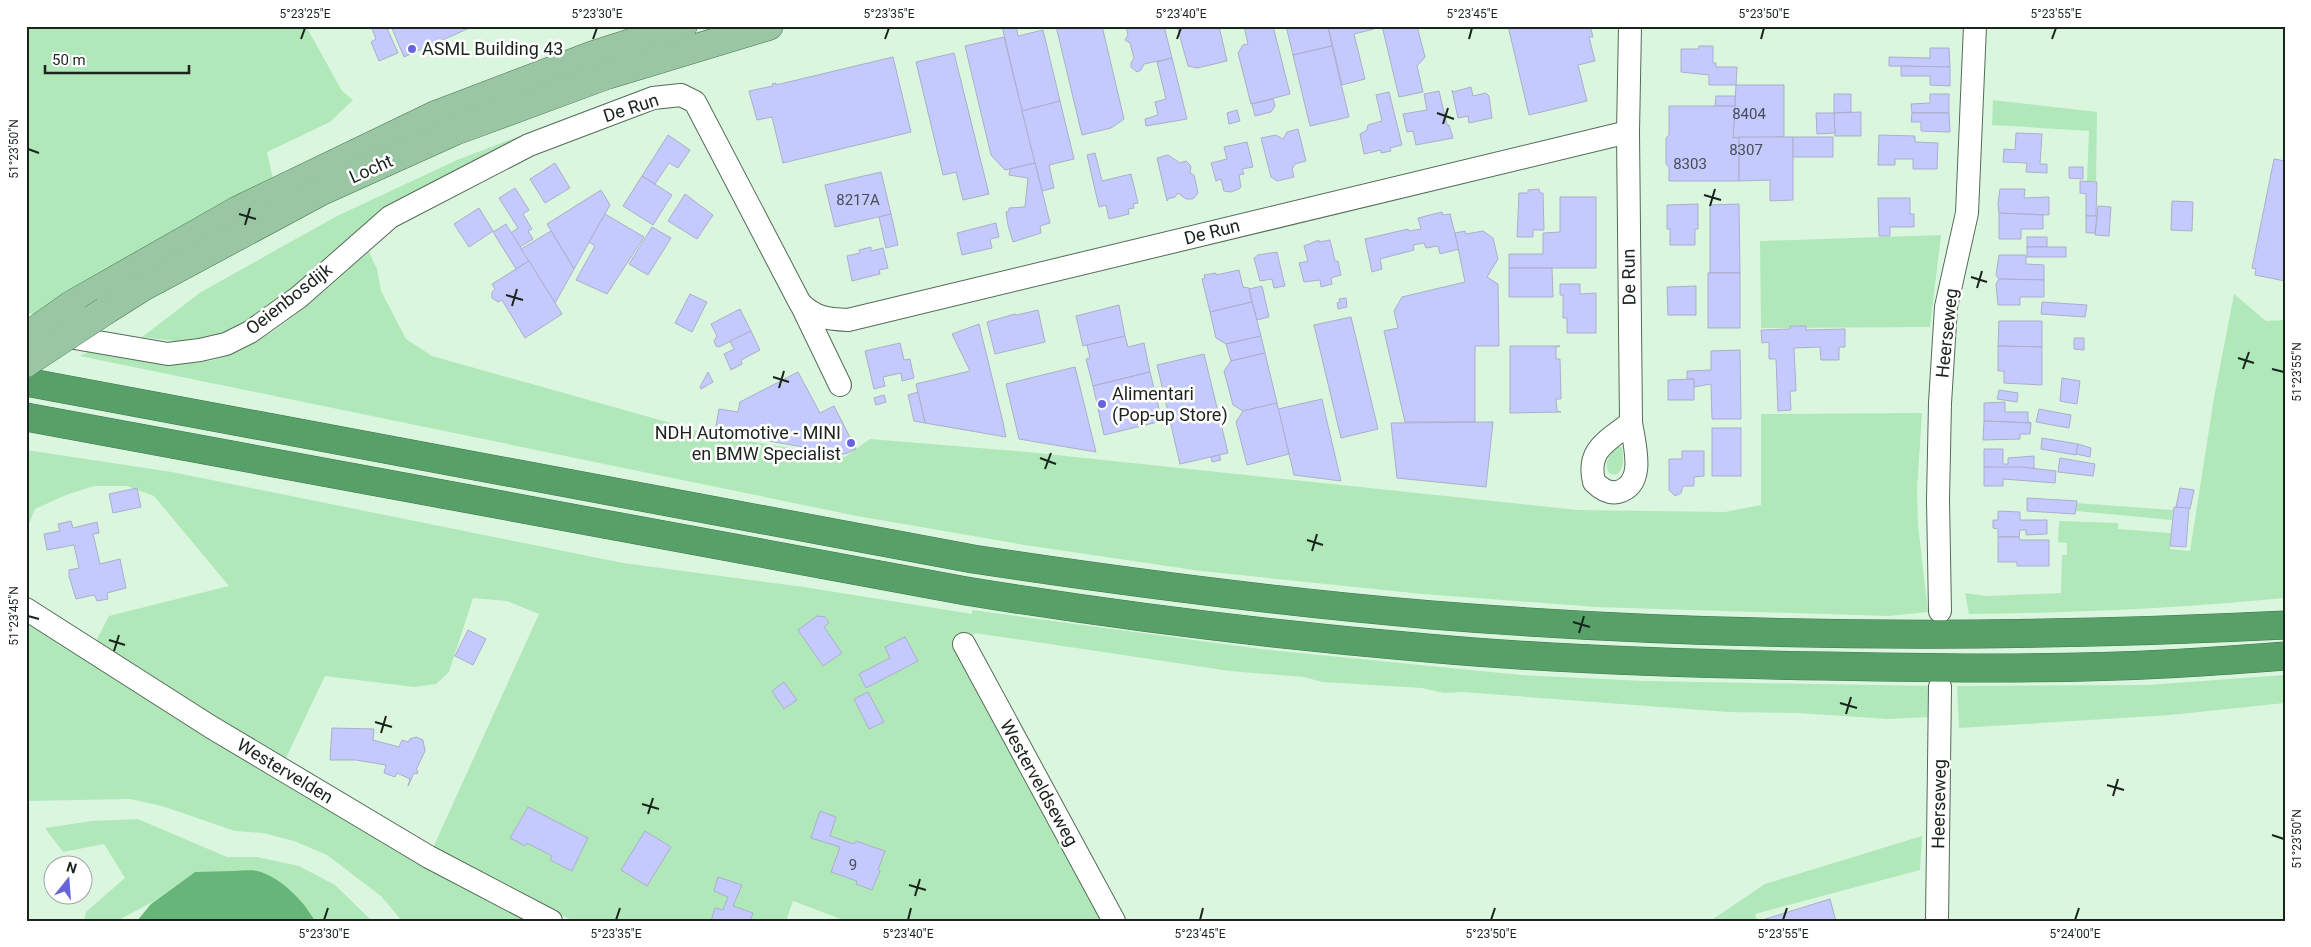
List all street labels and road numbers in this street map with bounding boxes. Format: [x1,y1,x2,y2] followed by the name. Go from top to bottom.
[601,89,661,126] street label: De Run
[346,150,396,187] street label: Locht
[1182,214,1242,249] street label: De Run
[1618,248,1639,306] street label: De Run
[241,258,337,339] street label: Oeienbosdijk
[1931,287,1962,379] street label: Heerseweg
[996,716,1083,849] street label: Westerveldseweg
[233,734,337,807] street label: Westervelden
[1927,759,1950,849] street label: Heerseweg

